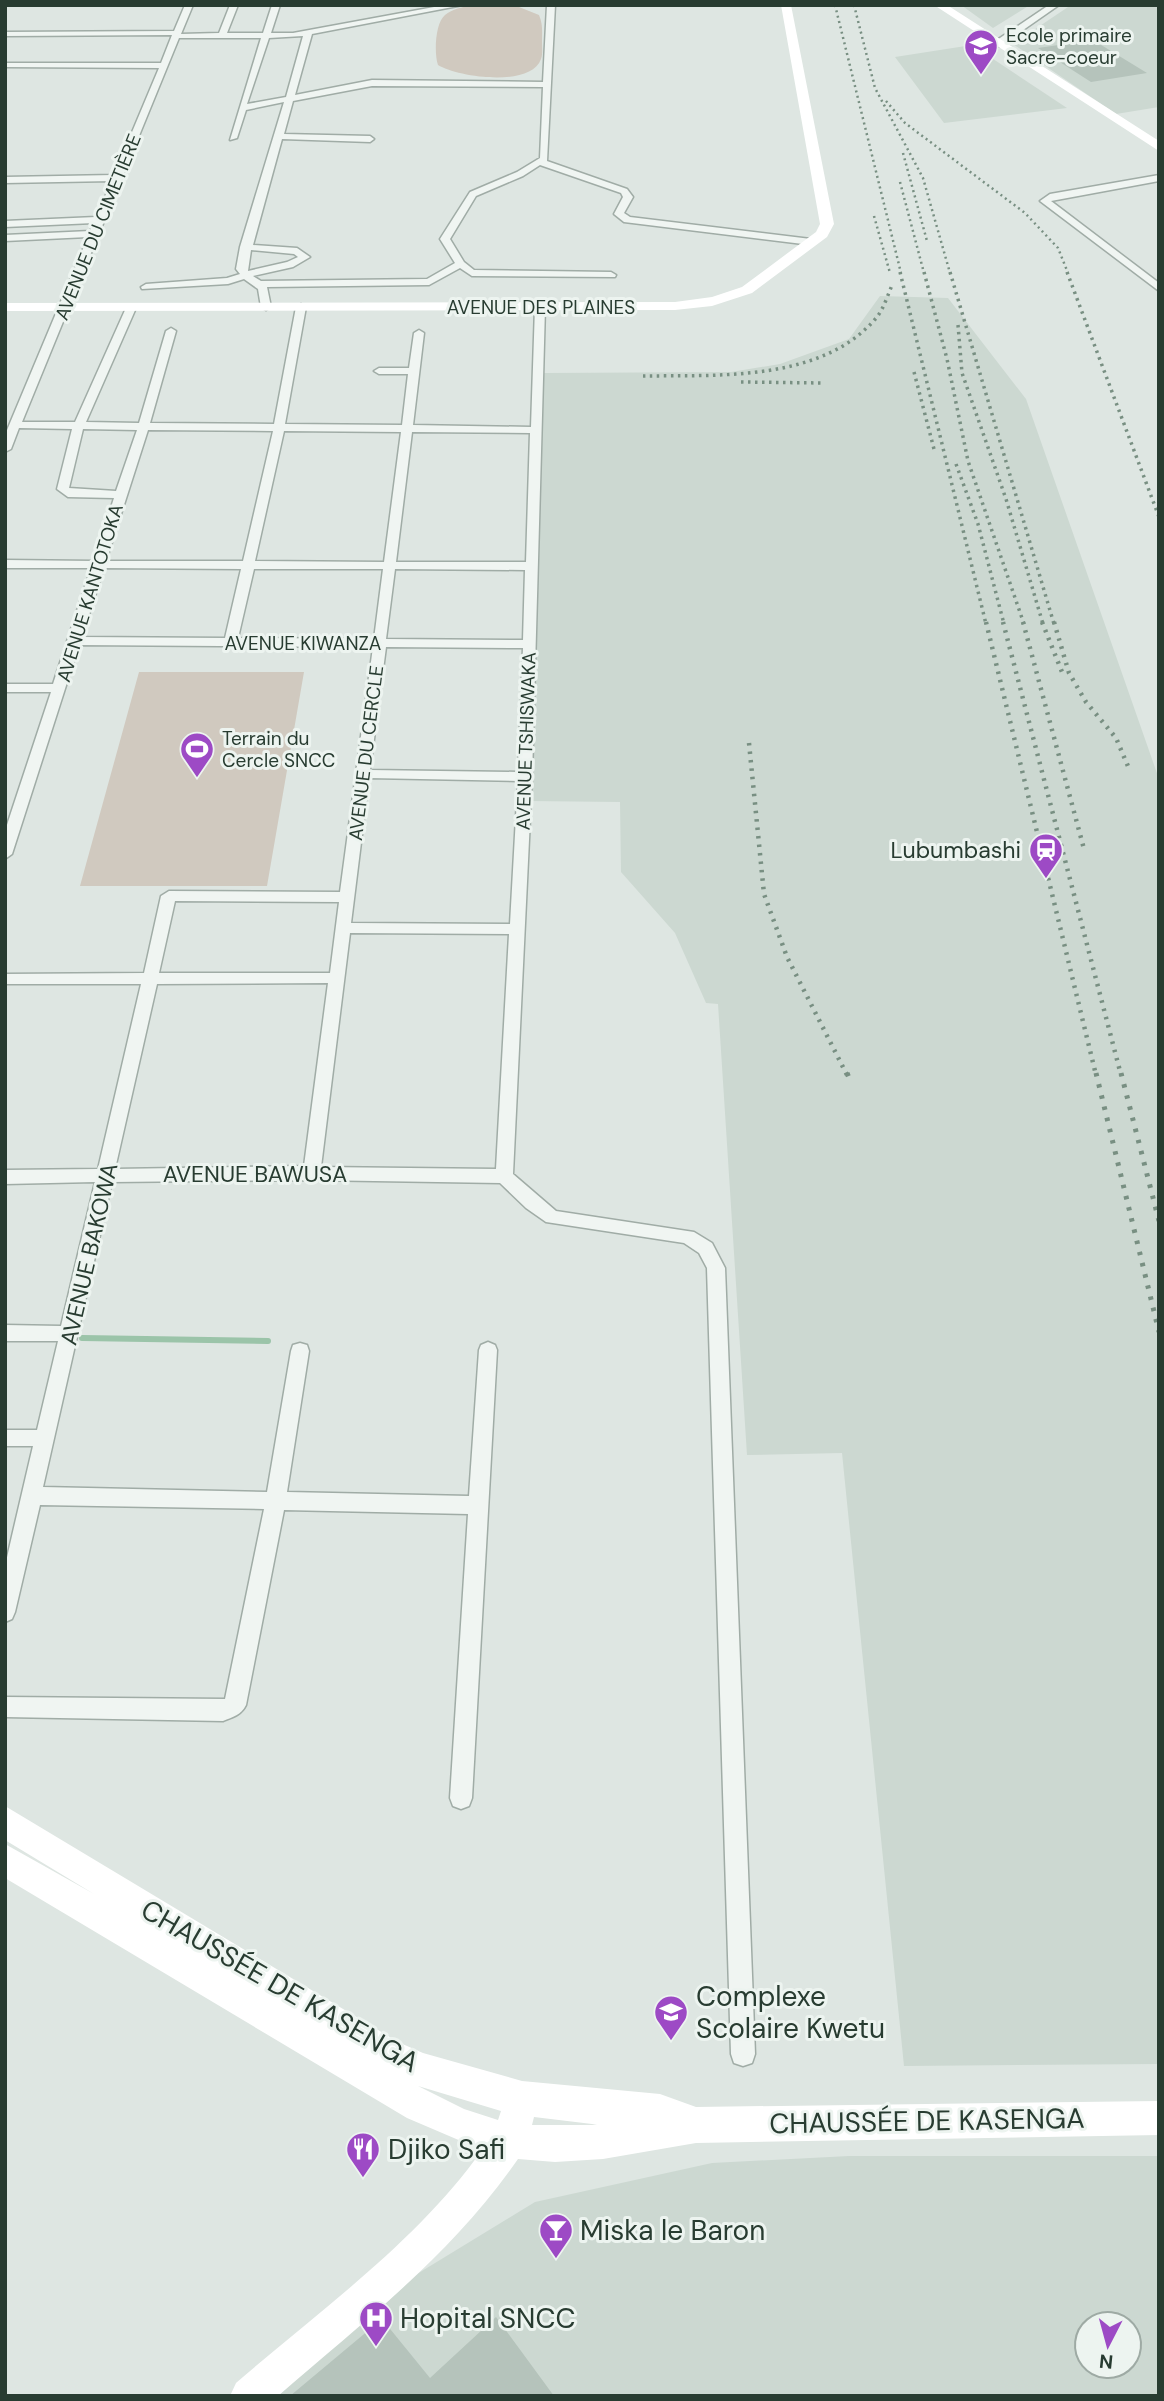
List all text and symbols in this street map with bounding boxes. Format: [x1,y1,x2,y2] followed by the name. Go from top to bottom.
[1006,23,1132,70] place label: Ecole primaire Sacre-coeur
[962,27,1000,76] school or university icon: Ecole primaire Sacre-coeur
[49,130,147,324] street label: AVENUE DU CIMETIÈRE
[447,295,635,320] street label: AVENUE DES PLAINES
[51,501,129,685] street label: AVENUE KANTOTOKA
[225,631,382,656] street label: AVENUE KIWANZA
[510,651,542,831] street label: AVENUE TSHISWAKA
[343,664,389,842] street label: AVENUE DU CERCLE
[222,726,335,773] place label: Terrain du Cercle SNCC
[178,730,216,779] sports icon: Terrain du Cercle SNCC
[1027,831,1065,880] station icon: Lubumbashi
[890,835,1021,865] place label: Lubumbashi
[163,1159,347,1189] street label: AVENUE BAWUSA
[53,1160,125,1348] street label: AVENUE BAKOWA
[134,1891,426,2081] street label: CHAUSSÉE DE KASENGA
[696,1978,885,2047] place label: Complexe Scolaire Kwetu
[652,1993,690,2042] school or university icon: Complexe Scolaire Kwetu
[769,2100,1085,2142] street label: CHAUSSÉE DE KASENGA
[344,2130,382,2179] restaurant icon: Djiko Safi
[388,2131,505,2168] place label: Djiko Safi
[537,2211,575,2260] bar icon: Miska le Baron
[580,2212,765,2249] place label: Miska le Baron
[357,2299,395,2348] hospital icon: Hopital SNCC
[400,2300,576,2337] place label: Hopital SNCC
[1073,2310,1143,2380] north arrow
[1098,2348,1114,2375] text: N

